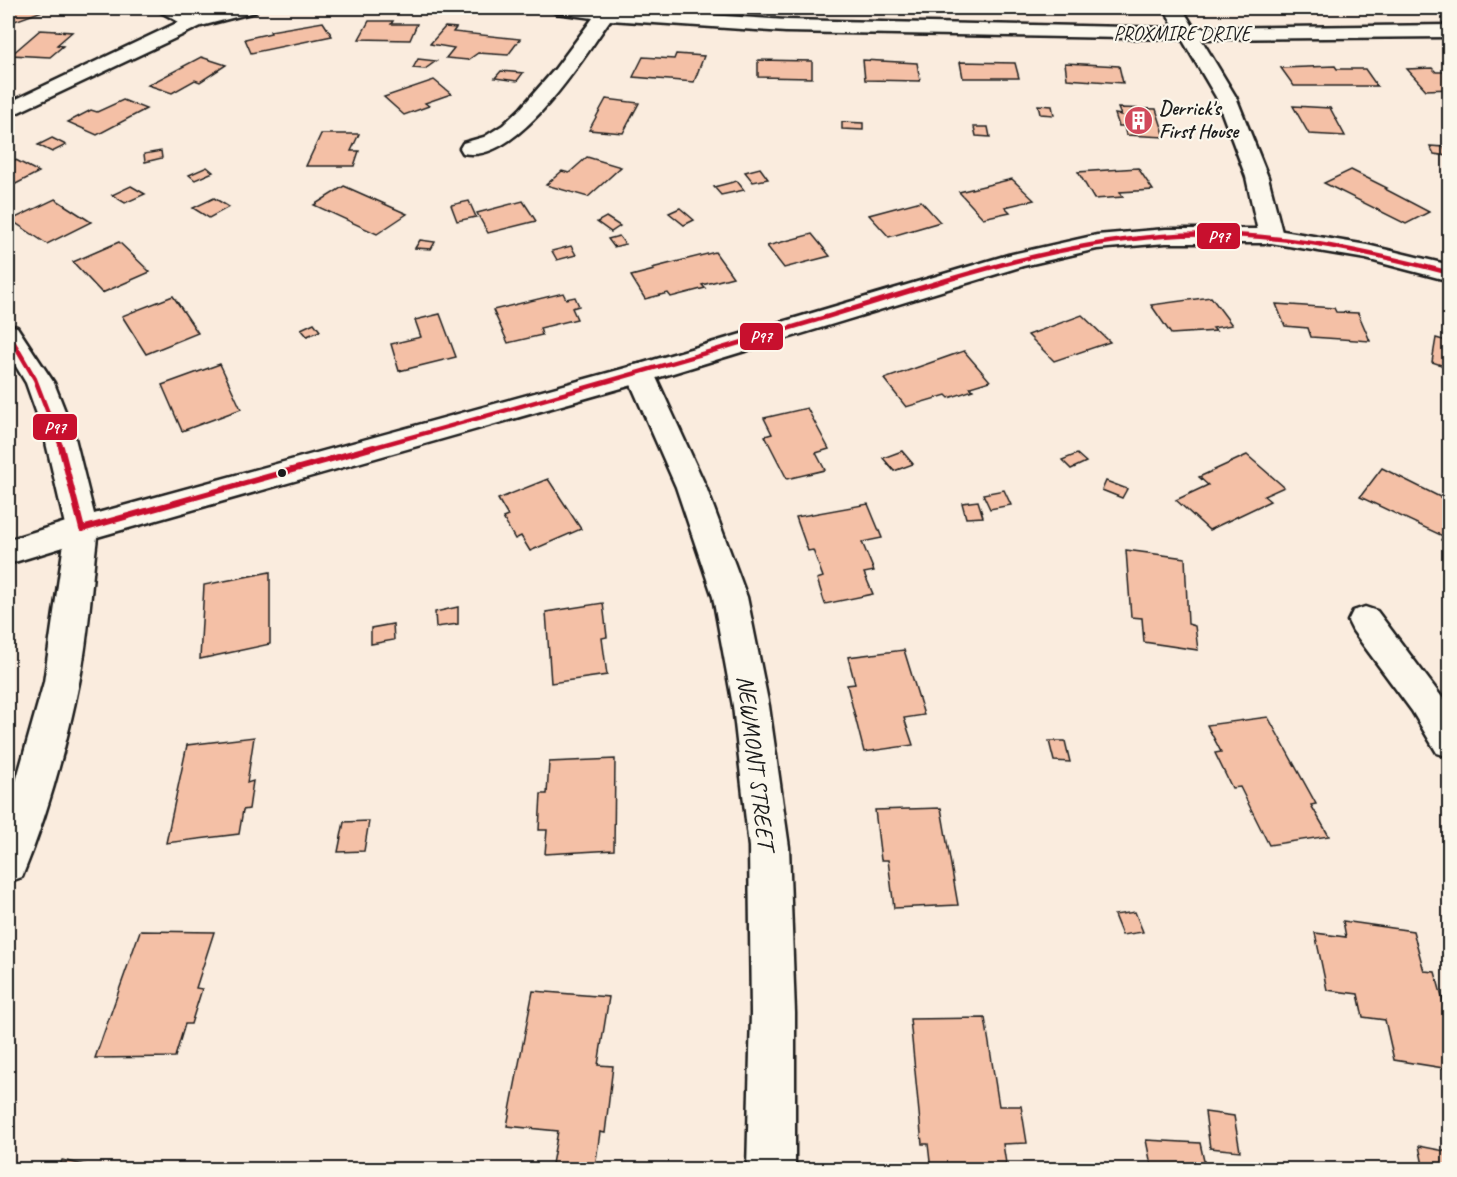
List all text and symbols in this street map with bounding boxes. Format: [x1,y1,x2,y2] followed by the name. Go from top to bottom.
[1114,21,1253,46] street label: PROXMIRE DRIVE
[1159,96,1240,144] place label: Derrick's First House
[1122,104,1154,136] building icon: Derrick's First House
[1196,222,1241,250] line badge: P97
[1208,227,1232,247] text: P97
[739,322,784,351] line badge: P97
[750,327,774,347] text: P97
[32,413,78,441] line badge: P97
[44,418,68,438] text: P97
[276,467,288,479] unlabelled marker
[730,674,782,856] street label: NEWMONT STREET

